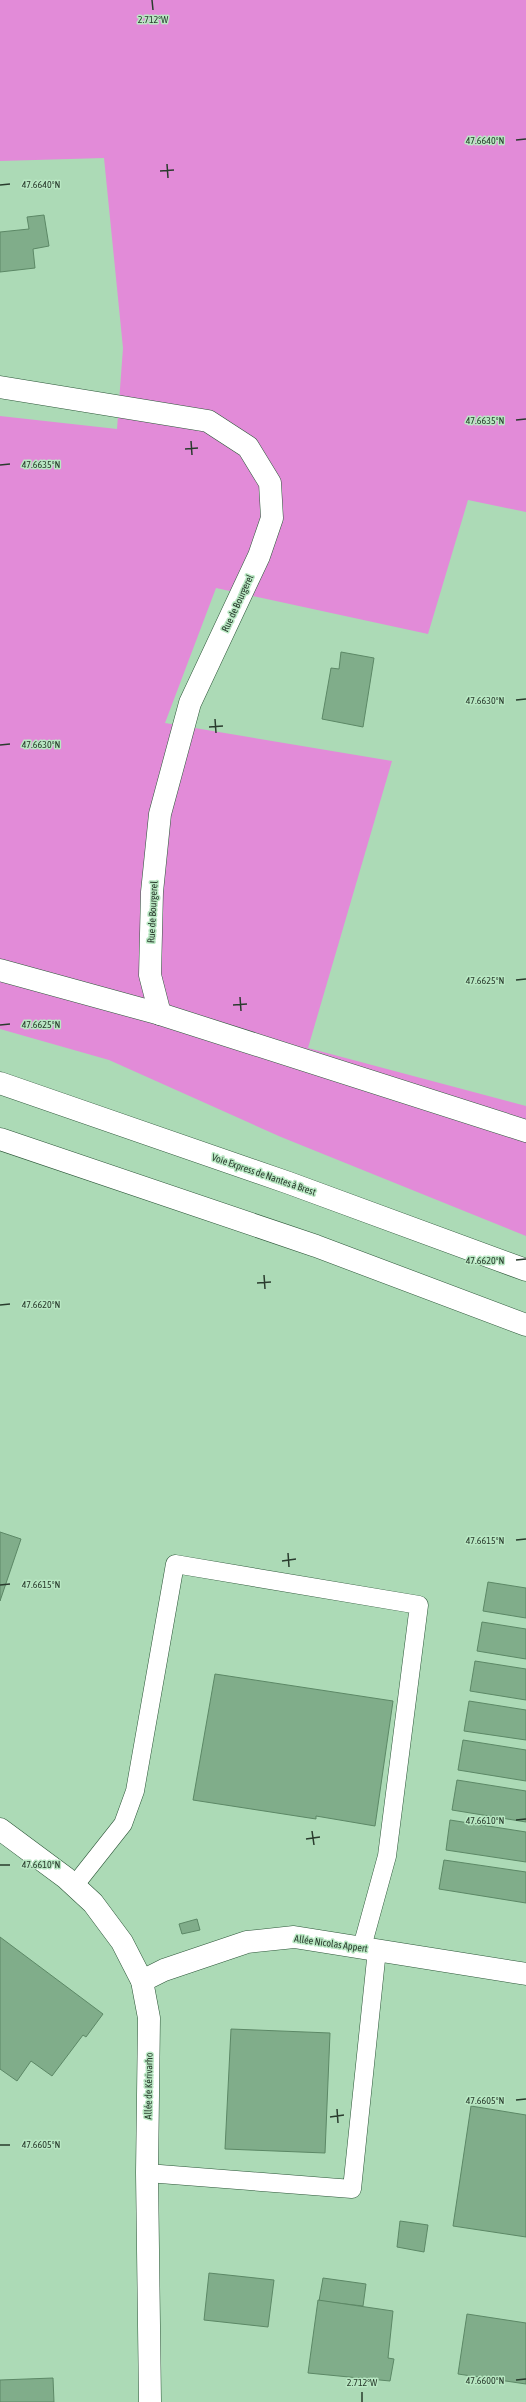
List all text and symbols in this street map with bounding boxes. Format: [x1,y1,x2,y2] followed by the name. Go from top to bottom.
[138,14,169,25] text: 2.712°W
[466,135,504,146] text: 47.6640°N
[22,179,60,190] text: 47.6640°N
[466,415,504,426] text: 47.6635°N
[22,459,60,470] text: 47.6635°N
[219,572,256,634] street label: Rue de Bourgerel
[466,695,504,706] text: 47.6630°N
[22,739,60,750] text: 47.6630°N
[145,880,160,943] street label: Rue de Bourgerel
[466,975,504,986] text: 47.6625°N
[22,1019,60,1030] text: 47.6625°N
[210,1151,317,1198] street label: Voie Express de Nantes à Brest
[466,1255,504,1266] text: 47.6620°N
[22,1299,60,1310] text: 47.6620°N
[466,1535,504,1546] text: 47.6615°N
[22,1579,60,1590] text: 47.6615°N
[466,1815,504,1826] text: 47.6610°N
[22,1859,60,1870] text: 47.6610°N
[294,1933,368,1954] street label: Allée Nicolas Appert
[142,2052,155,2120] street label: Allée de Kérivarho
[466,2095,504,2106] text: 47.6605°N
[22,2139,60,2150] text: 47.6605°N
[466,2375,504,2386] text: 47.6600°N
[347,2377,378,2388] text: 2.712°W

